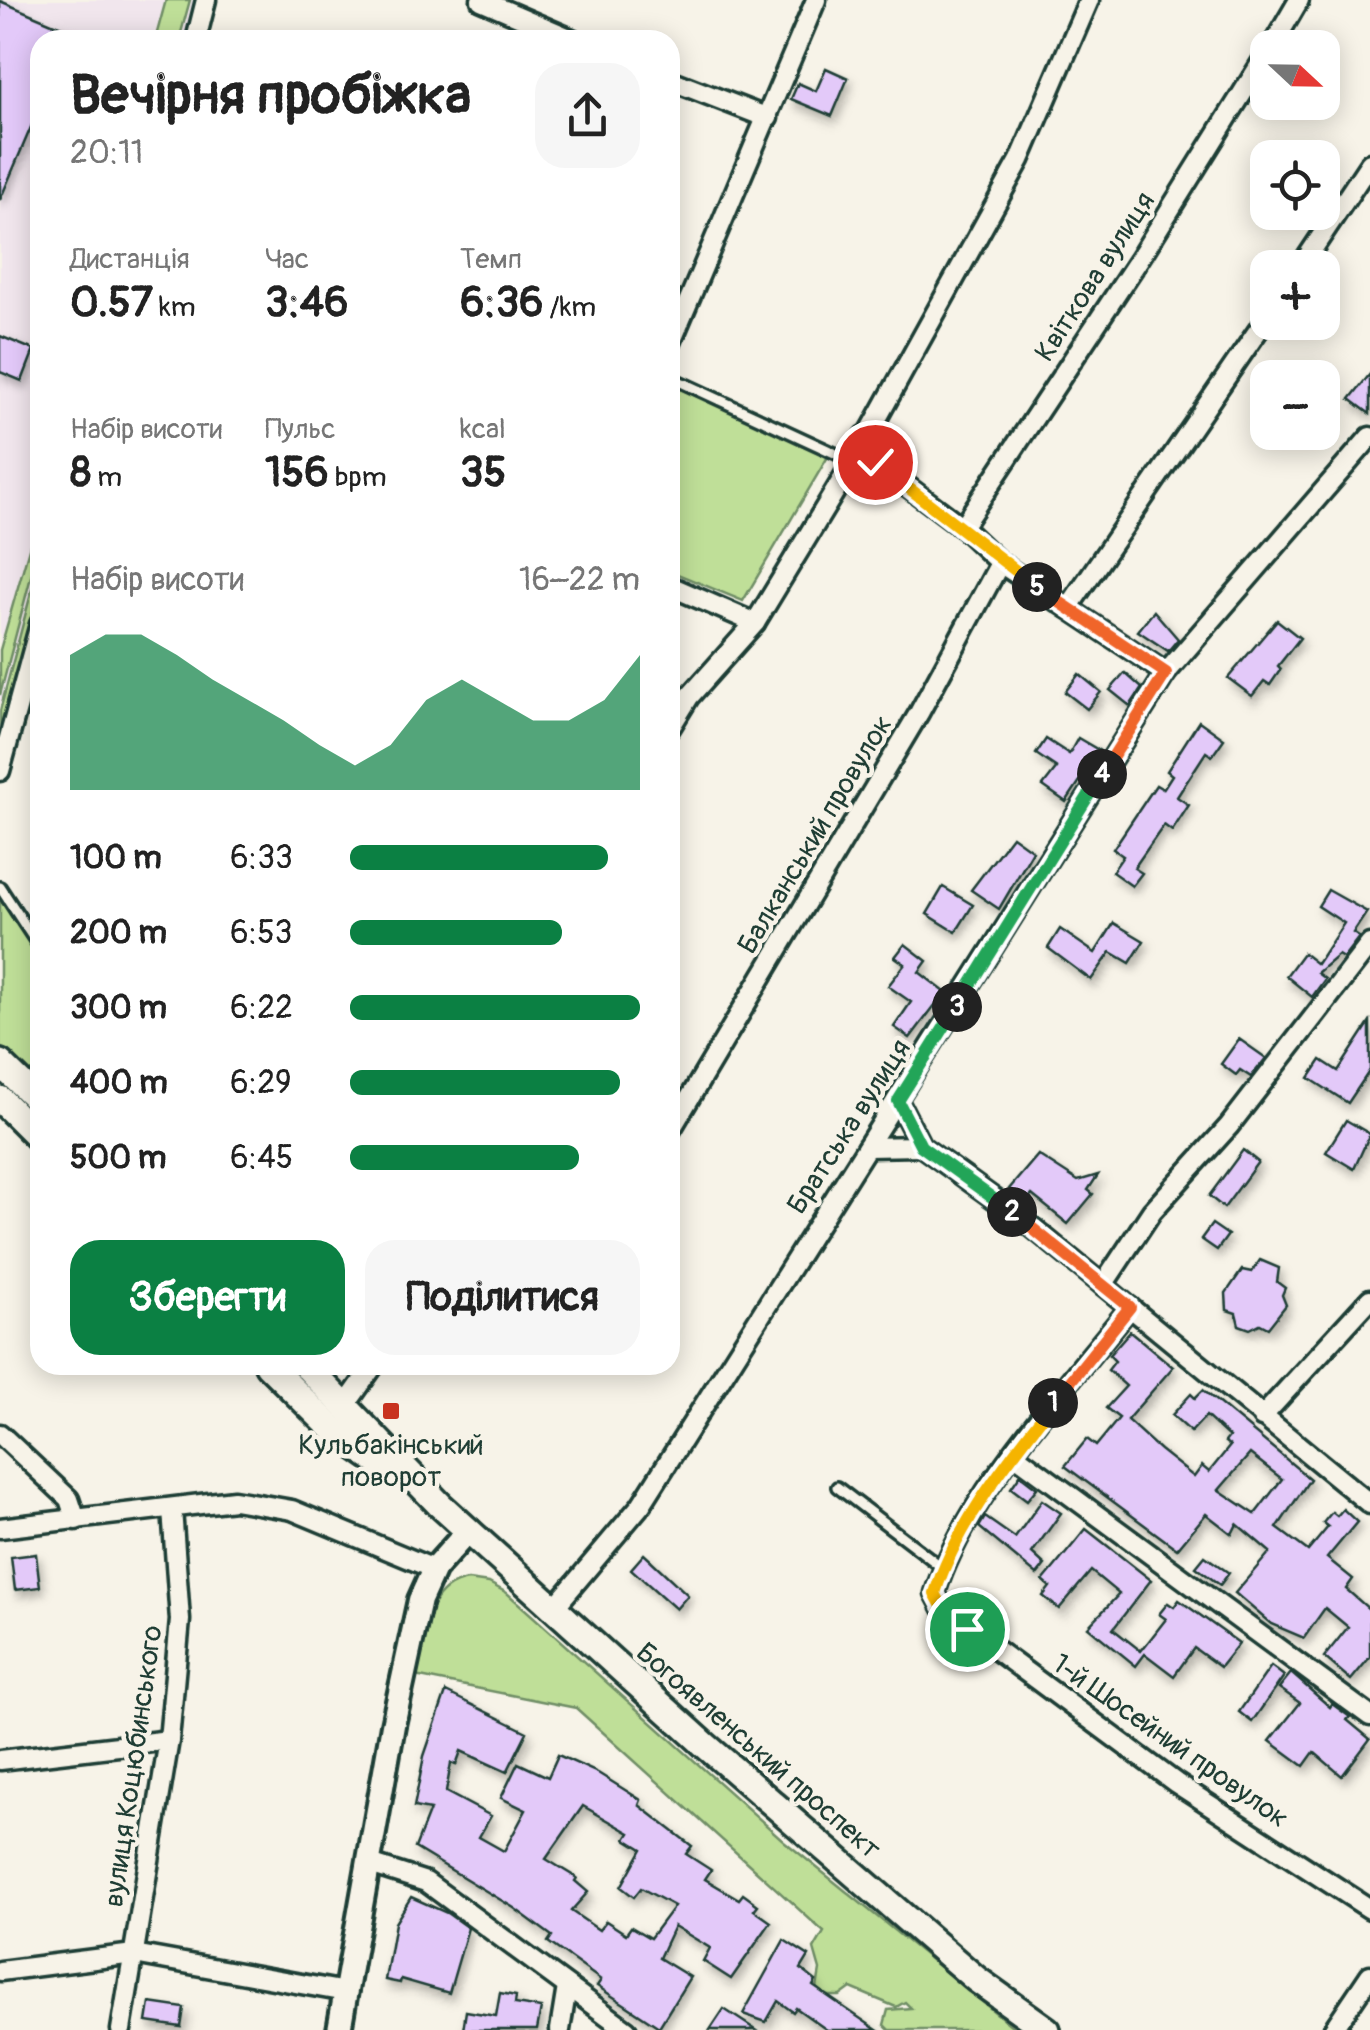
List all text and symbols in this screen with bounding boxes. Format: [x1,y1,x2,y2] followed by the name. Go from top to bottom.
[1250,30,1340,120] north arrow
[1250,30,1340,450] map controls
[70,61,471,130] text: Вечірня пробіжка
[535,63,640,168] button: share
[70,133,143,173] text: 20:11
[1250,140,1340,230] button: locate
[1028,186,1163,368] street label: Квіткова вулиця
[70,242,190,277] text: Дистанція
[265,242,309,277] text: Час
[460,242,522,277] text: Темп
[1250,250,1340,340] button: +
[70,277,153,329] text: 0.57
[265,277,348,329] text: 3:46
[460,277,544,329] text: 6:36
[153,290,196,325] text: km
[544,290,596,325] text: /km
[1250,360,1340,450] button: −
[70,412,222,447] text: Набір висоти
[265,412,336,447] text: Пульс
[460,412,506,447] text: kcal
[833,420,918,505] pin
[848,435,903,490] icon: check
[70,447,91,499] text: 8
[265,447,329,499] text: 156
[460,447,506,499] text: 35
[91,460,122,495] text: m
[329,460,387,495] text: bpm
[70,560,244,600] text: Набір висоти
[519,560,640,600] text: 16–22 m
[1012,562,1062,612] pin: 5
[1029,569,1045,604] text: 5
[730,709,900,960] street label: Балканський провулок
[1077,749,1127,799] pin: 4
[1094,756,1110,791] text: 4
[70,838,162,878] text: 100 m
[230,838,293,878] text: 6:33
[70,913,167,953] text: 200 m
[230,913,292,953] text: 6:53
[932,982,982,1032] pin: 3
[70,988,167,1028] text: 300 m
[230,988,293,1028] text: 6:22
[949,989,965,1024] text: 3
[780,1033,919,1221] street label: Братська вулиця
[70,1063,168,1103] text: 400 m
[230,1063,292,1103] text: 6:29
[70,1138,166,1178] text: 500 m
[230,1138,293,1178] text: 6:45
[987,1187,1037,1237] pin: 2
[1004,1194,1020,1229] text: 2
[70,1240,345,1355] button: Зберегти
[365,1240,640,1355] button: Поділитися
[1028,1378,1078,1428] pin: 1
[1048,1385,1058,1420] text: 1
[380,1400,402,1422] marker: Кульбакінський поворот
[298,1428,484,1495] place label: Кульбакінський поворот
[925,1587,1010,1672] pin
[940,1602,995,1657] icon: arrive
[96,1623,171,1909] street label: вулиця Коцюбинського
[629,1635,887,1867] street label: Богоявленський проспект
[1045,1647,1295,1836] street label: 1-й Шосейний провулок

